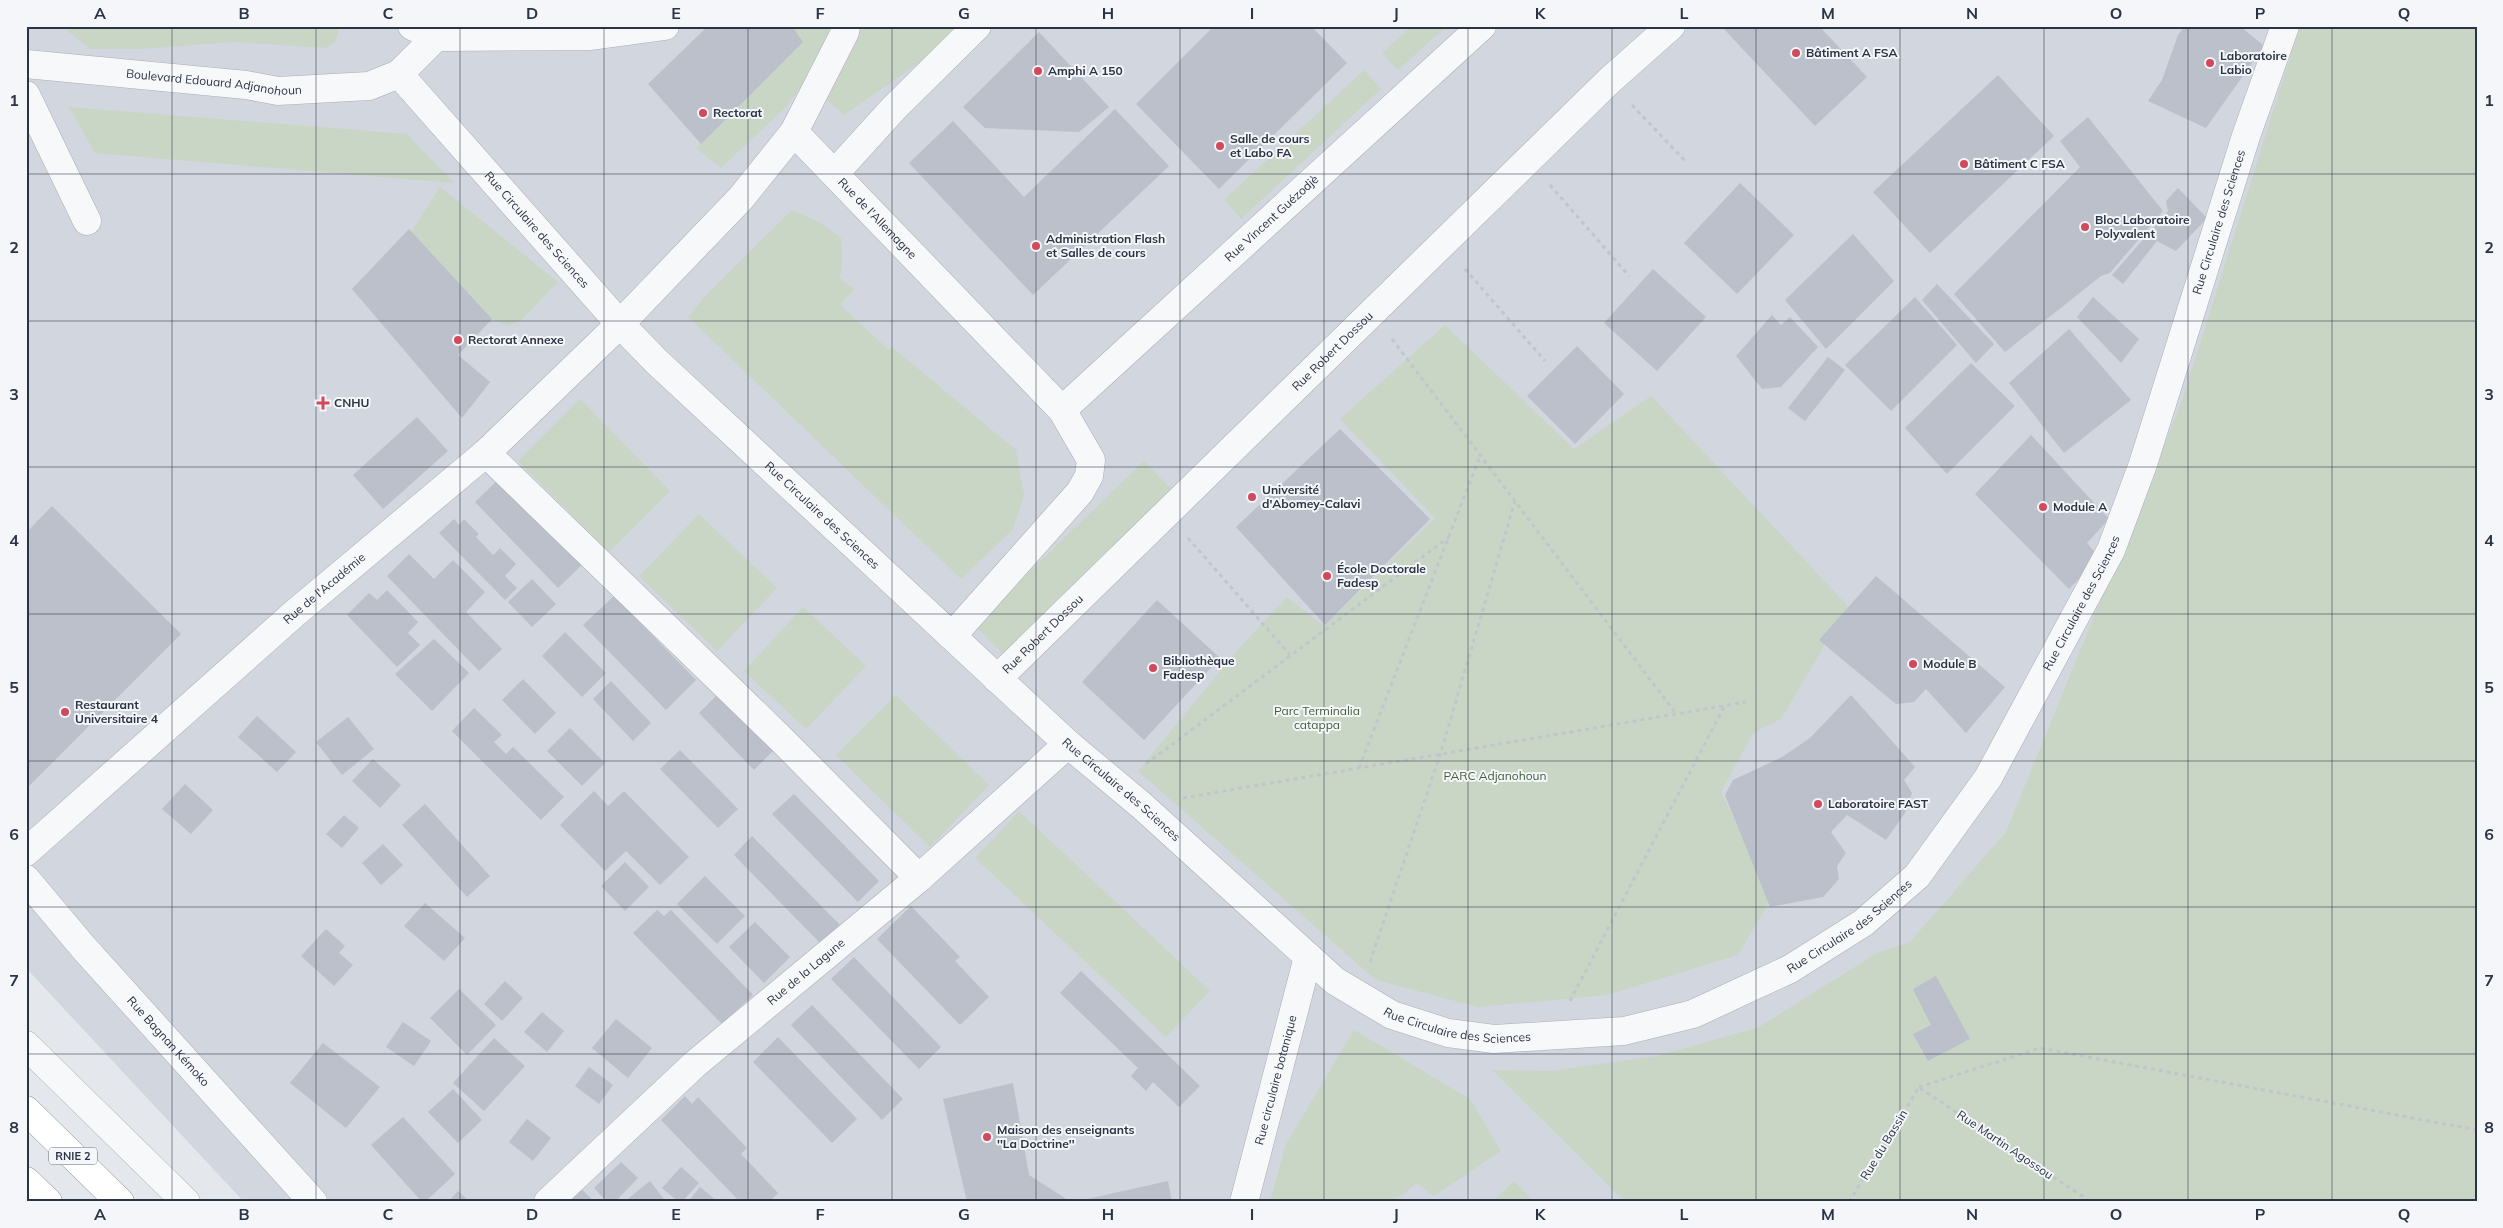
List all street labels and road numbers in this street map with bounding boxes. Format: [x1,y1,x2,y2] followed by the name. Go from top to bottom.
[125,66,302,98] street label: Boulevard Edouard Adjanohoun
[2189,148,2248,296] street label: Rue Circulaire des Sciences
[481,168,593,291] street label: Rue Circulaire des Sciences
[1221,171,1321,265] street label: Rue Vincent Guézodjè
[835,174,920,262] street label: Rue de l'Allemagne
[1289,308,1376,394] street label: Rue Robert Dossou
[762,458,883,572] street label: Rue Circulaire des Sciences
[2039,533,2123,673] street label: Rue Circulaire des Sciences
[280,549,368,627] street label: Rue de l'Académie
[999,591,1086,677] street label: Rue Robert Dossou
[1059,734,1184,844] street label: Rue Circulaire des Sciences
[1784,876,1915,976] street label: Rue Circulaire des Sciences
[764,935,848,1008] street label: Rue de la Lagune
[124,993,213,1089] street label: Rue Bagnan Kémoko
[1381,1004,1531,1046] street label: Rue Circulaire des Sciences
[1251,1013,1300,1147] street label: Rue circulaire botanique
[1857,1107,1910,1183] street label: Rue du Bassin
[1954,1107,2056,1182] street label: Rue Martin Agossou
[49,1148,97,1164] road number: RNIE 2

